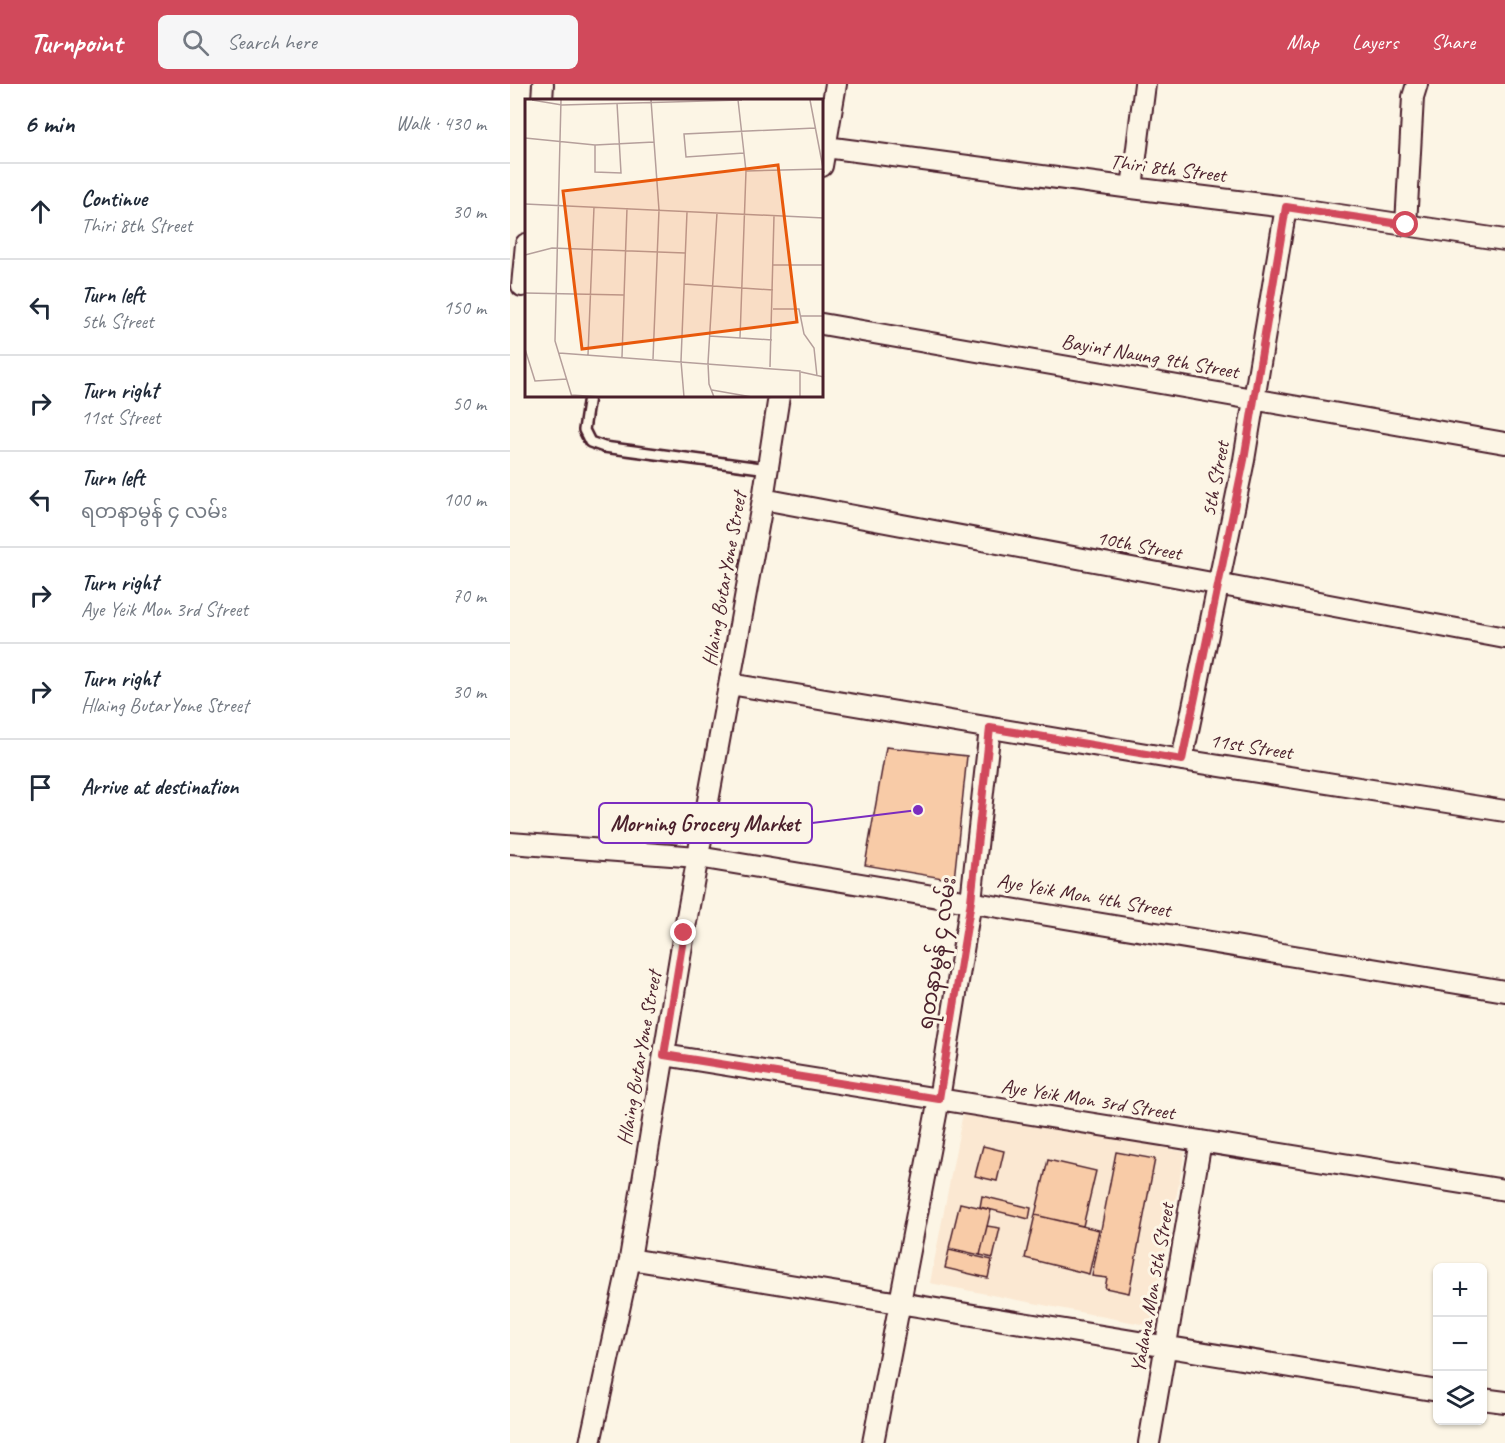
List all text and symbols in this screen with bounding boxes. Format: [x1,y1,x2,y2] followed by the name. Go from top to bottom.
[158,15,578,69] search box
[30,25,122,60] text: Turnpoint
[179,26,212,59] icon: search
[227,28,317,56] text: Search here
[1286,29,1319,55] text: Map
[1352,29,1398,55] text: Layers
[1431,29,1475,55] text: Share
[525,99,824,398] inset map
[24,107,74,140] text: 6 min
[396,111,486,136] text: Walk · 430 m
[1109,148,1229,188] street label: Thiri 8th Street
[81,185,147,213] text: Continue
[24,195,57,228] icon: ahead
[452,199,486,224] text: 30 m
[1392,211,1418,237] route start
[81,213,192,238] text: Thiri 8th Street
[81,281,145,309] text: Turn left
[24,291,57,324] icon: left
[443,295,486,320] text: 150 m
[81,309,154,334] text: 5th Street
[1059,328,1243,385] street label: Bayint Naung 9th Street
[81,377,158,405] text: Turn right
[24,387,57,420] icon: right
[452,391,486,416] text: 50 m
[81,405,160,430] text: 11st Street
[1195,437,1235,519] street label: 5th Street
[81,464,145,492] text: Turn left
[24,483,57,516] icon: left
[443,487,486,512] text: 100 m
[696,487,753,668] street label: Hlaing ButarYone Street
[81,499,228,524] text: ရတနာမွန် ၄ လမ်း
[1094,524,1186,566] street label: 10th Street
[81,569,158,597] text: Turn right
[24,579,57,612] icon: right
[452,583,486,608] text: 70 m
[81,597,248,622] text: Aye Yeik Mon 3rd Street
[81,665,158,693] text: Turn right
[24,675,57,708] icon: right
[452,679,486,704] text: 30 m
[81,693,249,718] text: Hlaing ButarYone Street
[1208,727,1296,766] street label: 11st Street
[24,771,57,804] icon: arrive
[81,773,238,801] text: Arrive at destination
[599,803,812,843] callout: Morning Grocery Market
[611,810,802,838] text: Morning Grocery Market
[995,867,1175,923] street label: Aye Yeik Mon 4th Street
[909,874,966,1032] street label: ရတနာမွန် ၄ လမ်း
[670,919,696,945] route end
[611,966,668,1147] street label: Hlaing ButarYone Street
[999,1072,1179,1126] street label: Aye Yeik Mon 3rd Street
[1124,1199,1180,1375] street label: Yadana Mon 5th Street
[1433,1263,1487,1425] map controls
[1433,1263,1487,1317] button: +
[1433,1317,1487,1371] button: −
[1433,1371,1487,1425] button: layers

